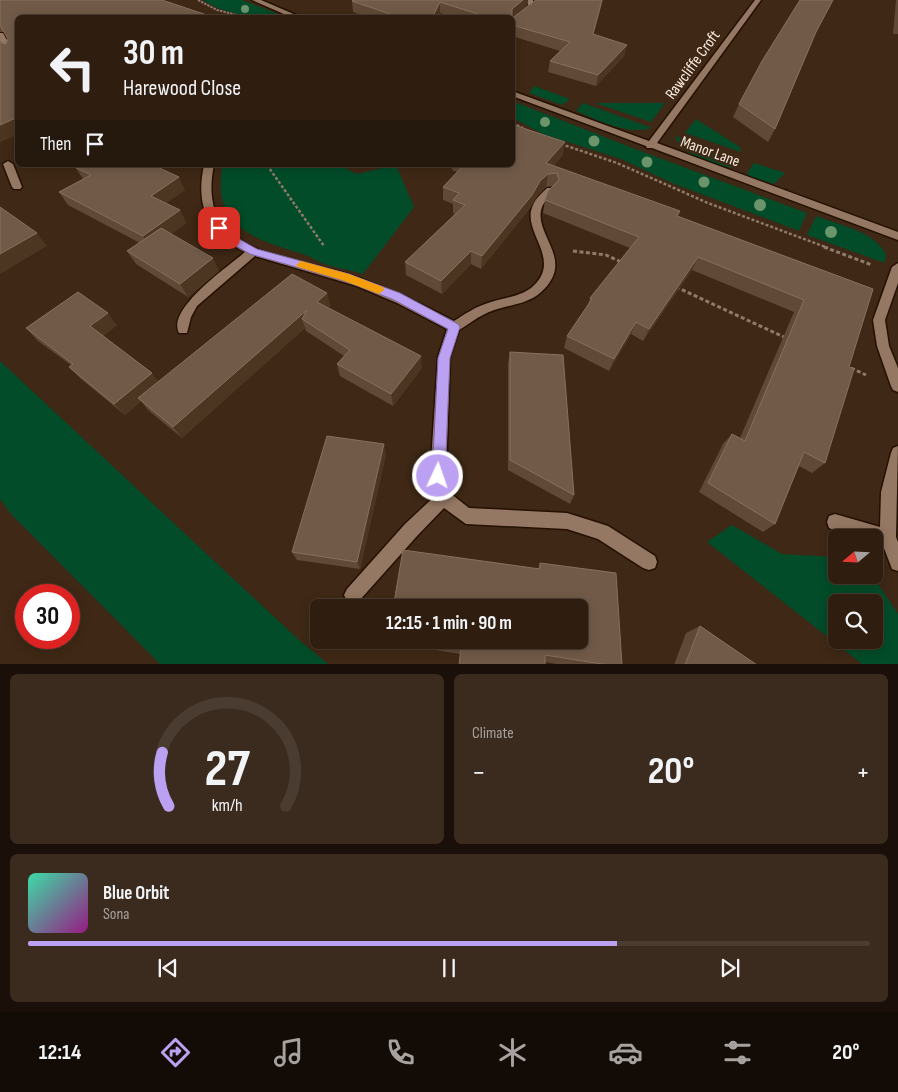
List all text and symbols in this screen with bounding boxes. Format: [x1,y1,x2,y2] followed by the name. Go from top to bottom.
[662,27,724,103] street label: Rawcliffe Croft
[123,32,184,75] text: 30 m
[40,35,105,100] icon: left
[123,75,241,102] text: Harewood Close
[81,130,109,158] icon: arrive
[40,133,71,156] text: Then
[678,133,742,171] street label: Manor Lane
[198,207,240,249] pin
[205,214,233,242] icon: arrive
[411,449,463,501] position arrow
[828,529,882,584] north arrow
[828,529,883,649] map controls
[15,584,80,649] speed limit sign: 30
[828,594,883,649] button: search
[386,612,512,635] text: 12:15 · 1 min · 90 m
[472,724,514,743] text: Climate
[204,738,250,801] text: 27
[648,749,694,794] text: 20°
[472,756,486,789] text: −
[856,756,870,789] text: +
[212,795,242,816] text: km/h
[103,882,169,905] text: Blue Orbit
[103,905,130,924] text: Sona
[154,954,182,982] icon: previous
[435,954,463,982] icon: pause
[716,954,744,982] icon: next
[158,1035,193,1070] icon: directions
[271,1035,306,1070] icon: music
[383,1035,418,1070] icon: phone
[495,1035,530,1070] icon: climate
[608,1035,643,1070] icon: car
[720,1035,755,1070] icon: filters
[39,1039,81,1066] text: 12:14
[832,1039,859,1066] text: 20°

